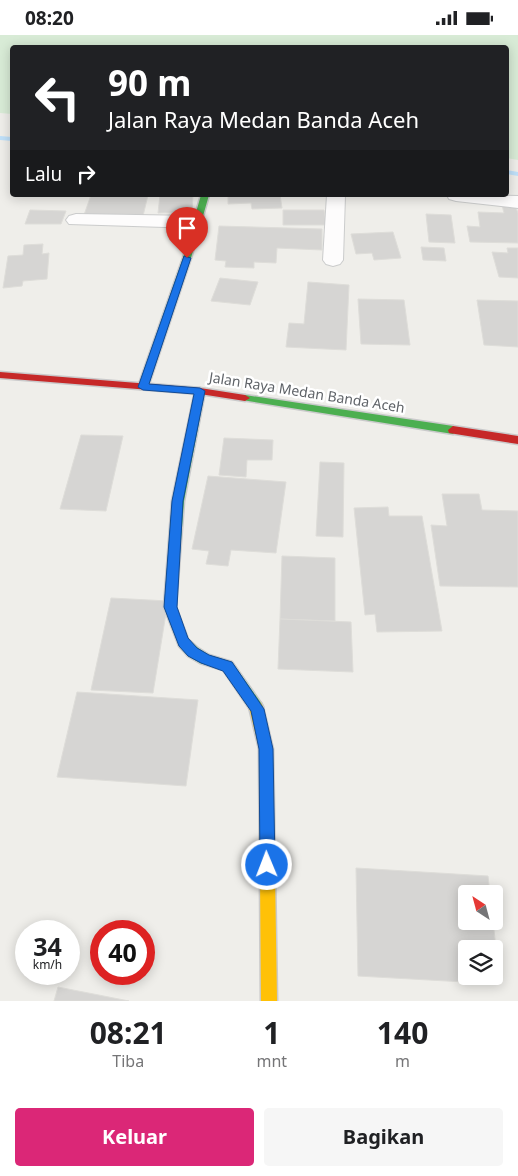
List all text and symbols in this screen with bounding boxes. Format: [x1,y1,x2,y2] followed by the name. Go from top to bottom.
[25,5,74,31] text: 08:20
[108,59,191,106] text: 90 m
[25,65,90,130] icon: left
[108,104,419,134] text: Jalan Raya Medan Banda Aceh
[72,160,100,188] icon: right
[25,161,62,187] text: Lalu
[166,207,208,258] pin
[173,214,201,242] icon: arrive
[206,367,406,417] street label: Jalan Raya Medan Banda Aceh
[240,838,292,890] position arrow
[458,885,502,930] north arrow
[458,885,503,985] map controls
[90,920,155,985] speed limit sign: 40
[33,929,62,963] text: 34
[458,940,503,985] button: layers
[33,956,62,973] text: km/h
[90,1012,167,1053] text: 08:21
[263,1012,280,1053] text: 1
[377,1012,428,1053] text: 140
[112,1050,144,1072] text: Tiba
[256,1050,287,1072] text: mnt
[395,1050,410,1072] text: m
[15,1108,254,1166] button: Keluar
[264,1108,503,1166] button: Bagikan

